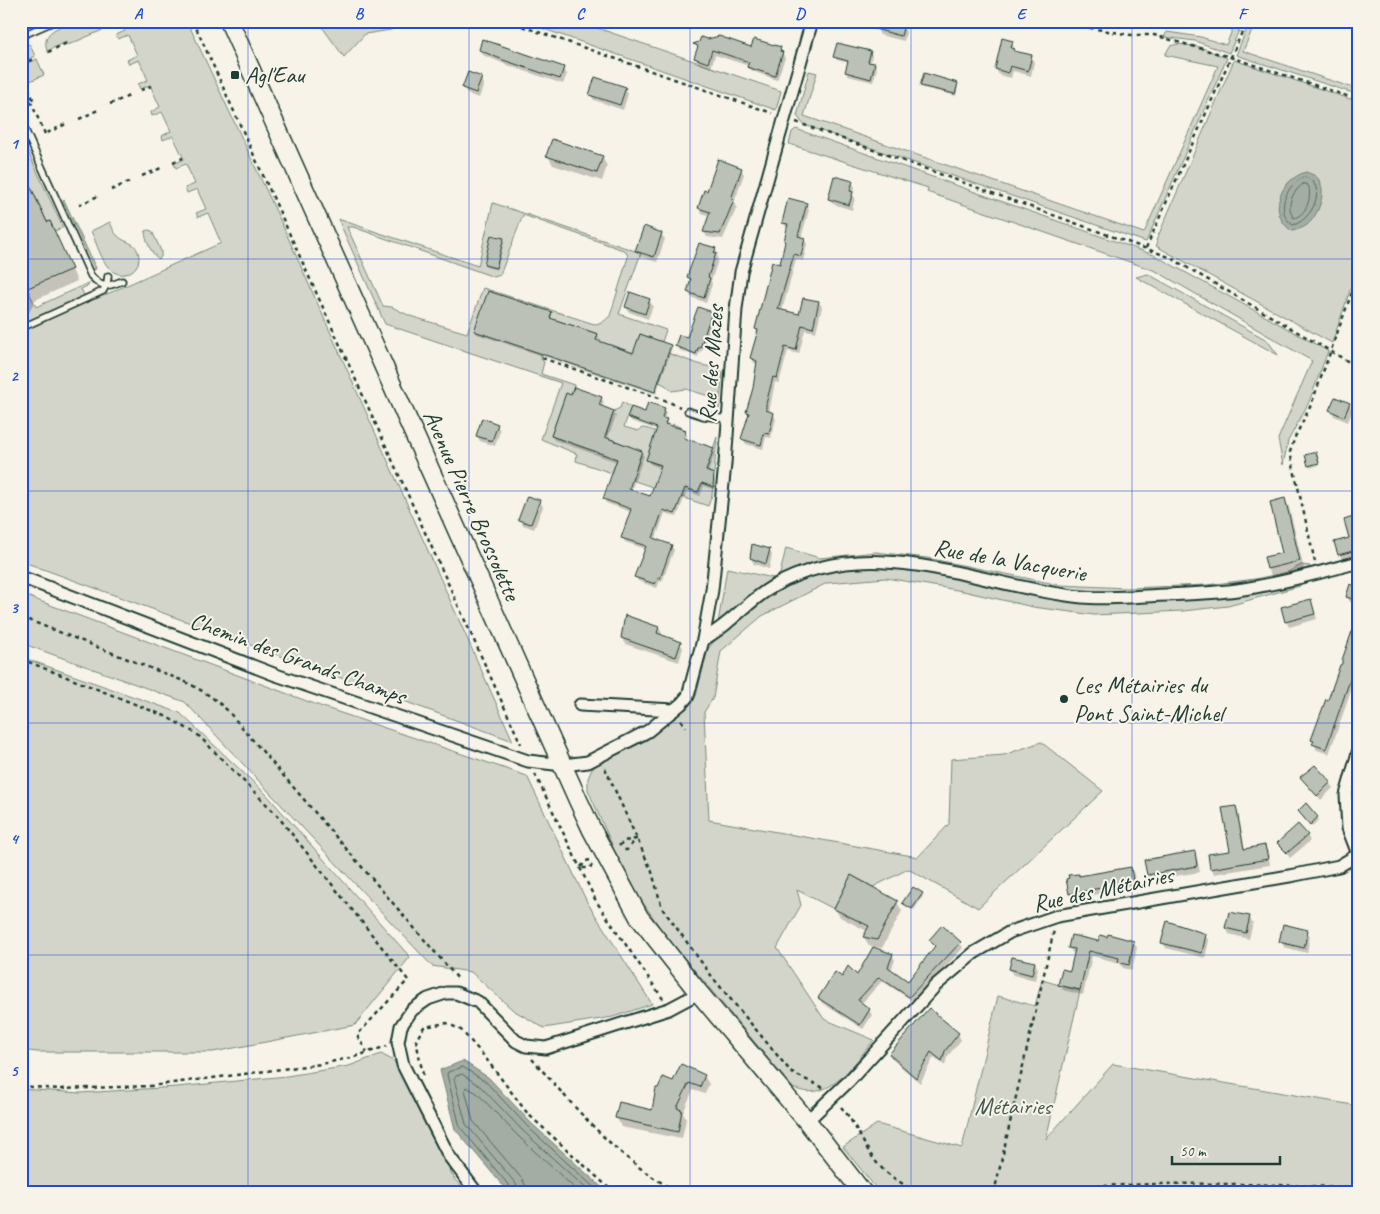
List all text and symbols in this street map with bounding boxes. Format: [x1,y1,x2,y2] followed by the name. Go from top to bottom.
[134,4,144,24] text: A
[355,4,365,24] text: B
[576,4,586,24] text: C
[795,4,806,24] text: D
[1017,4,1028,24] text: E
[1238,4,1249,24] text: F
[245,60,307,90] place label: Agl'Eau
[229,69,241,81] marker: Agl'Eau
[10,134,19,154] text: 1
[692,302,730,424] street label: Rue des Mazes
[10,366,19,386] text: 2
[417,405,528,607] street label: Avenue Pierre Brossolette
[932,532,1091,589] street label: Rue de la Vacquerie
[10,598,19,618] text: 3
[186,605,413,712] street label: Chemin des Grands Champs
[1074,670,1227,728] place label: Les Métairies du Pont Saint-Michel
[1058,693,1070,705] marker: Les Métairies du Pont Saint-Michel
[10,829,19,849] text: 4
[1030,859,1178,919] street label: Rue des Métairies
[11,1061,20,1081] text: 5
[974,1091,1053,1121] park label: Métairies
[1172,1134,1280,1166] scale bar
[1180,1142,1207,1161] text: 50 m

